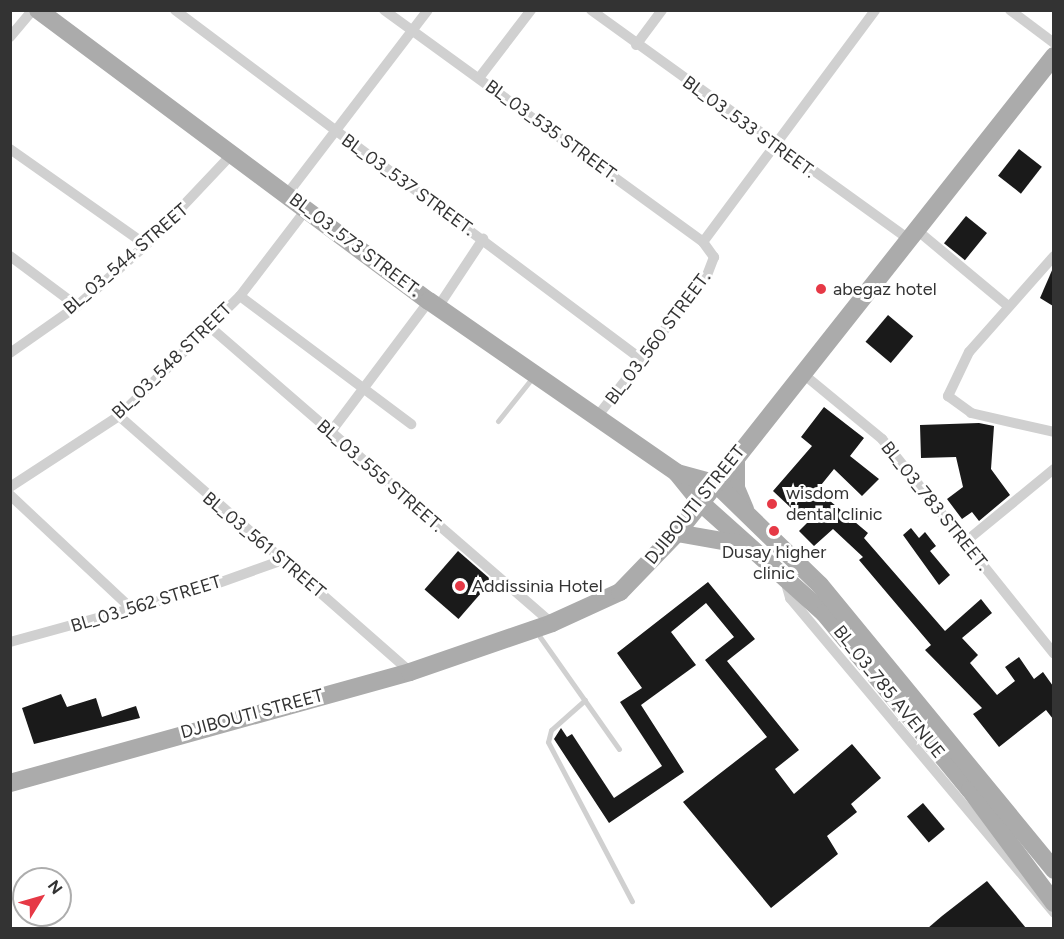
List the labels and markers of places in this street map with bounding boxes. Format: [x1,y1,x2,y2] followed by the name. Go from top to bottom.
[833,278,937,300] place label: abegaz hotel
[814,282,828,296] marker: abegaz hotel
[786,483,883,526] place label: wisdom dental clinic
[763,495,781,513] marker: wisdom dental clinic
[765,522,783,540] marker: Dusay higher clinic
[722,542,826,584] place label: Dusay higher clinic
[472,575,603,597] place label: Addissinia Hotel
[453,579,467,593] marker: Addissinia Hotel

